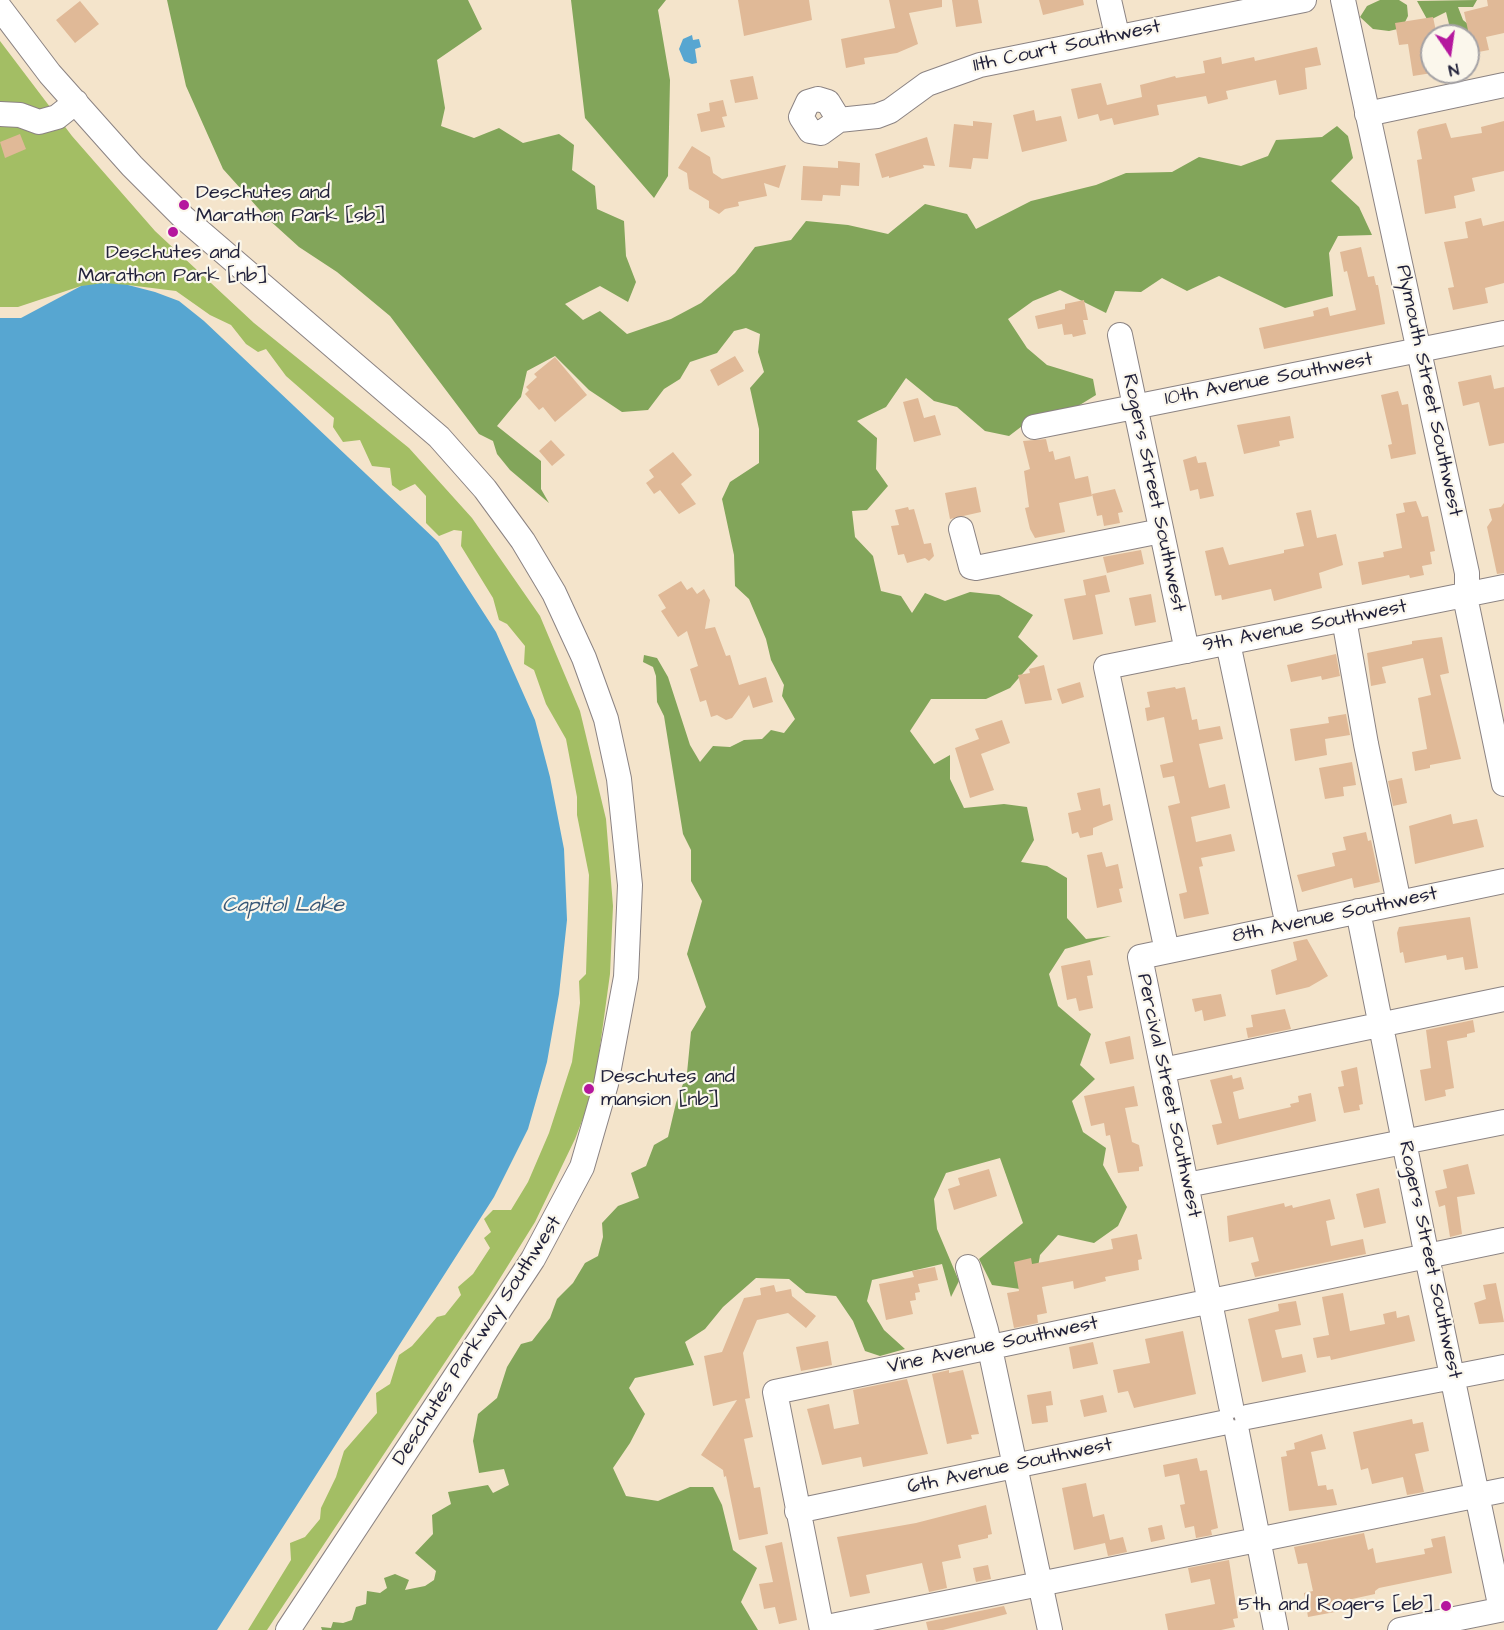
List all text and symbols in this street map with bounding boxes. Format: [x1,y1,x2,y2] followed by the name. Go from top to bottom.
[971,15,1163,79] street label: 11th Court Southwest
[1420,24,1480,84] north arrow
[1446,58,1461,81] text: N
[196,182,386,229] place label: Deschutes and Marathon Park [sb]
[177,198,191,212] marker: Deschutes and Marathon Park [sb]
[166,225,180,239] marker: Deschutes and Marathon Park [nb]
[78,242,268,289] place label: Deschutes and Marathon Park [nb]
[1390,263,1466,519] street label: Plymouth Street Southwest
[1163,348,1375,412] street label: 10th Avenue Southwest
[1116,372,1190,614] street label: Rogers Street Southwest
[1201,595,1409,659] street label: 9th Avenue Southwest
[1230,883,1440,949] street label: 8th Avenue Southwest
[222,894,344,920] water label: Capitol Lake
[1130,972,1206,1220] street label: Percival Street Southwest
[601,1066,735,1113] place label: Deschutes and mansion [nb]
[582,1082,596,1096] marker: Deschutes and mansion [nb]
[1392,1139,1466,1381] street label: Rogers Street Southwest
[388,1212,568,1470] street label: Deschutes Parkway Southwest
[885,1312,1101,1380] street label: Vine Avenue Southwest
[905,1434,1115,1500] street label: 6th Avenue Southwest
[1238,1594,1434,1618] place label: 5th and Rogers [eb]
[1439,1599,1453,1613] marker: 5th and Rogers [eb]

